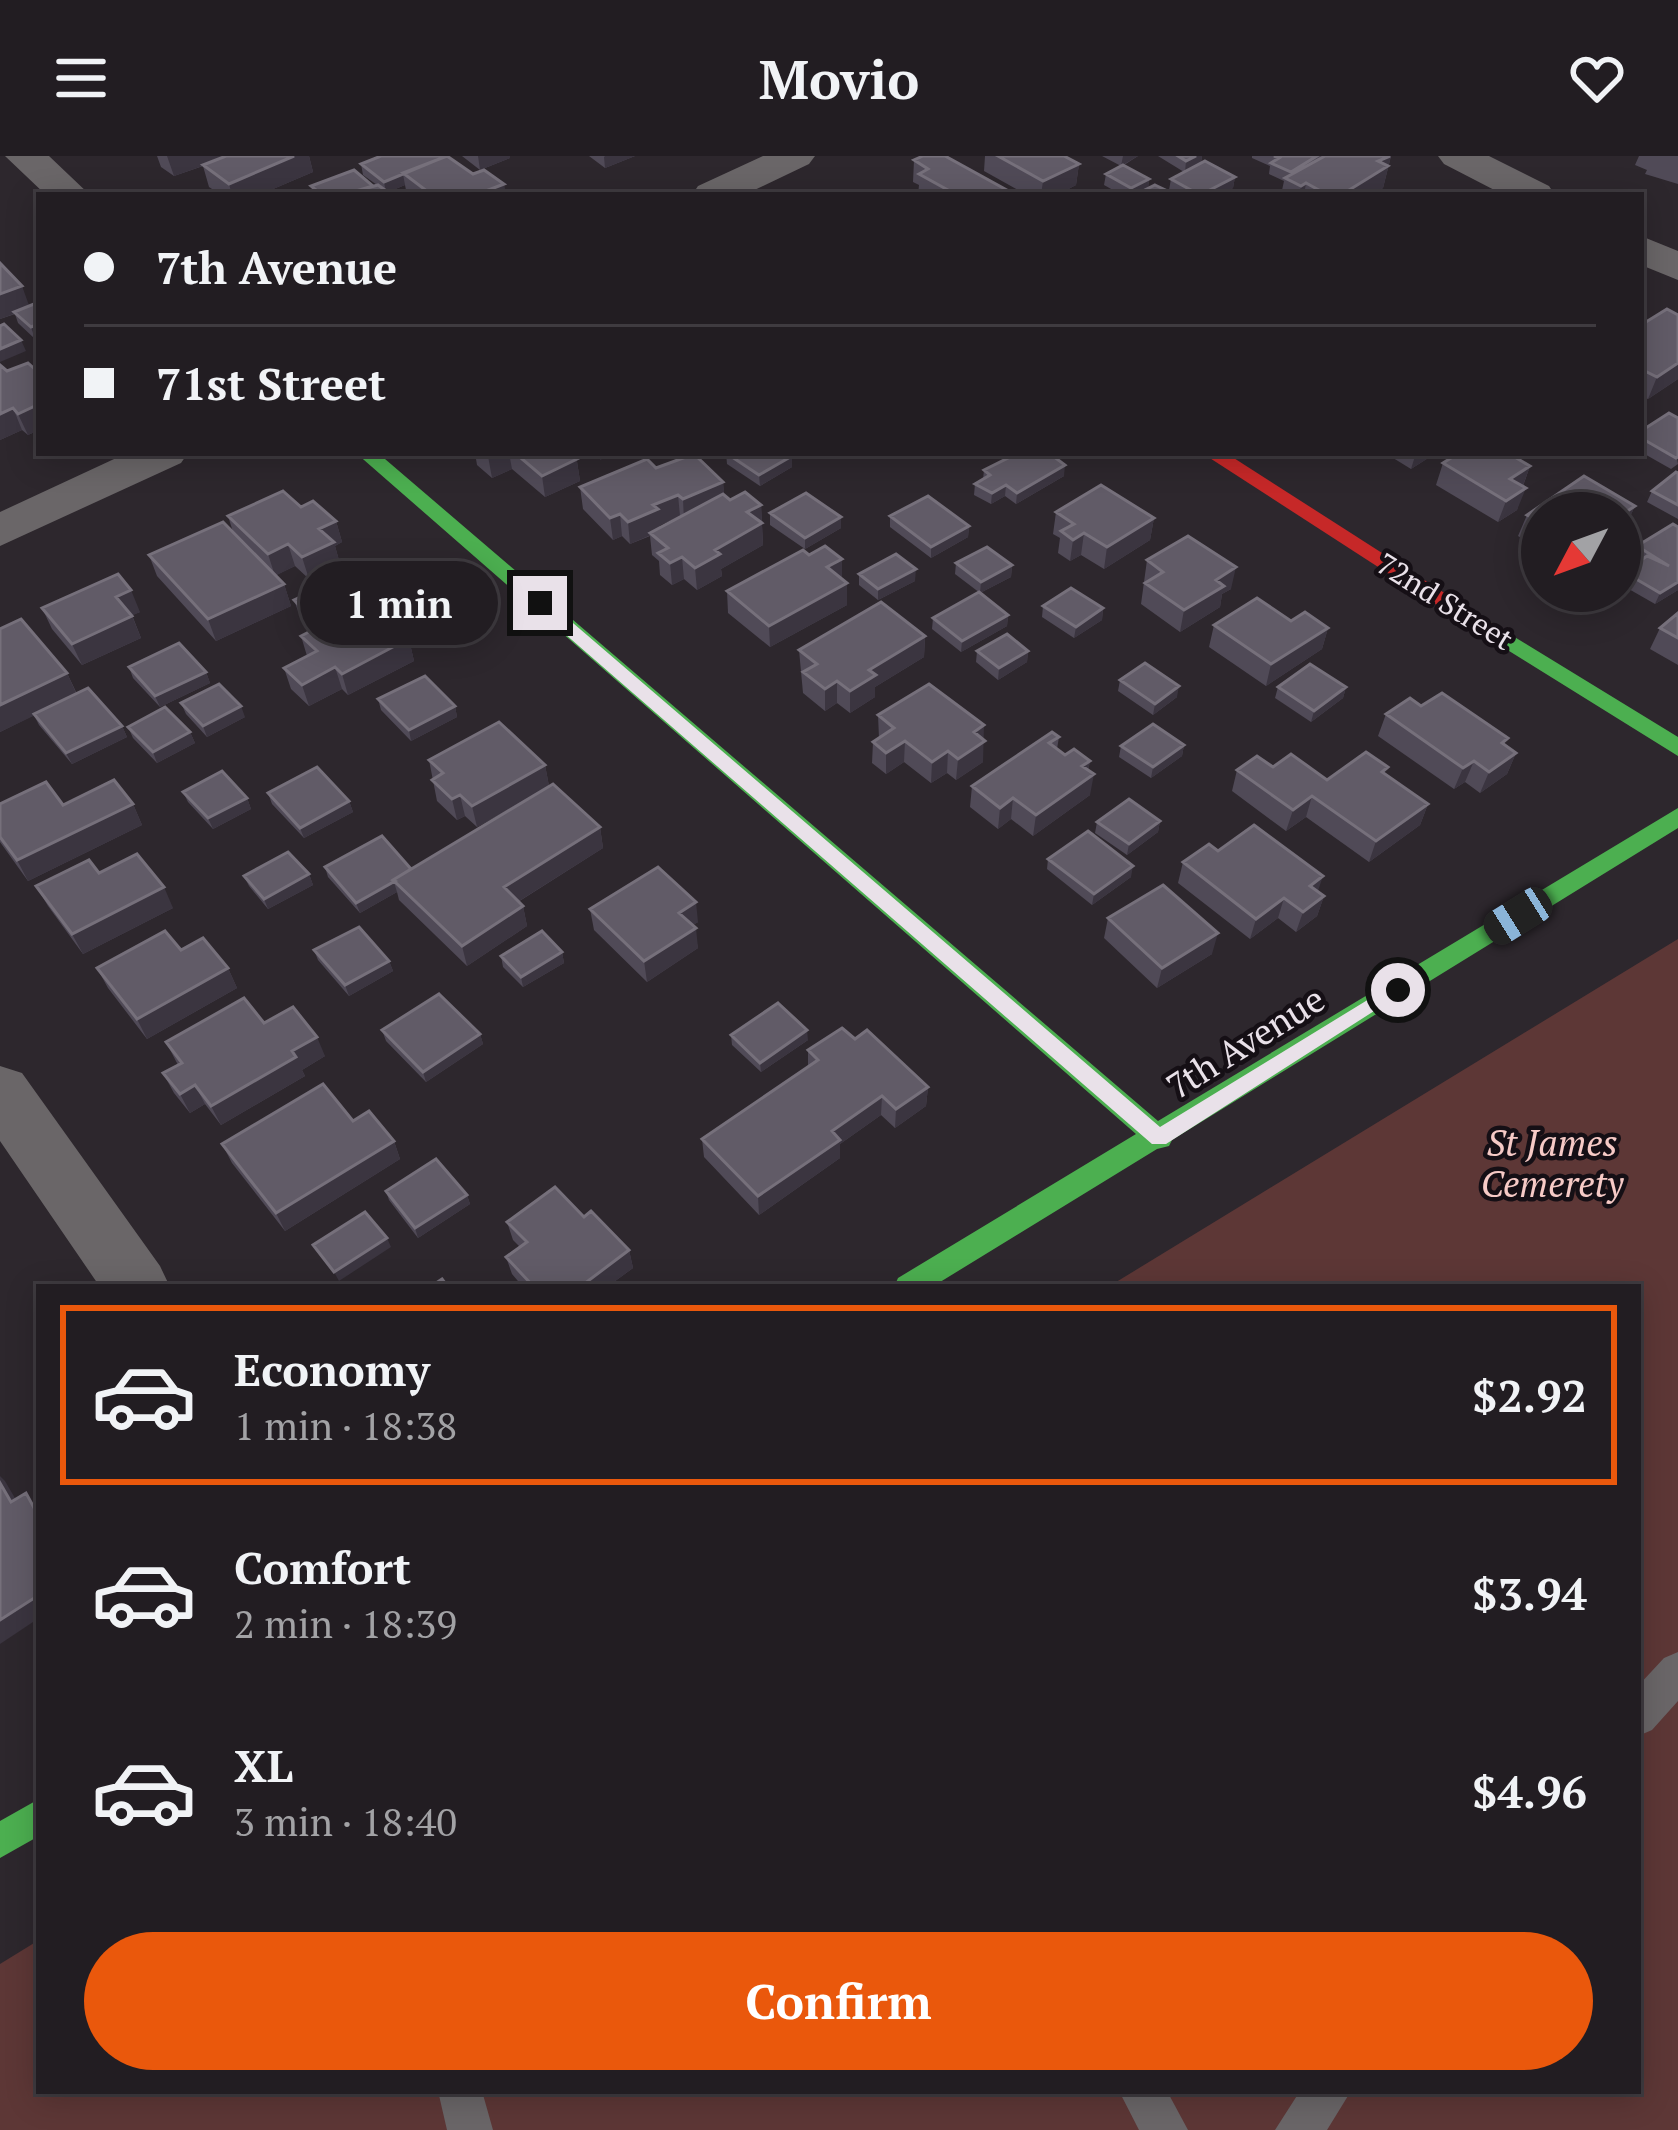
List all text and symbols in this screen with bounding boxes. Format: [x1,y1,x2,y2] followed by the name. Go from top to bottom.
[759,43,919,114] text: Movio
[48,45,114,111] icon: menu
[1564,45,1630,111] icon: heart
[156,237,397,297] text: 7th Avenue
[156,353,386,413] text: 71st Street
[1521,492,1641,612] north arrow
[1521,492,1641,612] map controls
[1369,543,1521,659] street label: 72nd Street
[300,561,498,645] callout: 1 min
[513,576,567,630] route end
[346,577,452,629] text: 1 min
[1478,882,1558,950] car
[1371,963,1425,1017] route start
[1157,975,1333,1109] street label: 7th Avenue
[1481,1119,1625,1207] park label: St James Cemerety
[234,1339,430,1399] text: Economy
[90,1341,198,1449] icon: car
[1472,1365,1587,1425] text: $2.92
[234,1399,457,1451] text: 1 min · 18:38
[234,1537,411,1597] text: Comfort
[90,1539,198,1647] icon: car
[1472,1563,1587,1623] text: $3.94
[234,1597,457,1649] text: 2 min · 18:39
[234,1735,293,1795] text: XL
[90,1737,198,1845] icon: car
[1472,1761,1587,1821] text: $4.96
[234,1795,457,1847] text: 3 min · 18:40
[84,1932,1593,2070] button: Confirm

